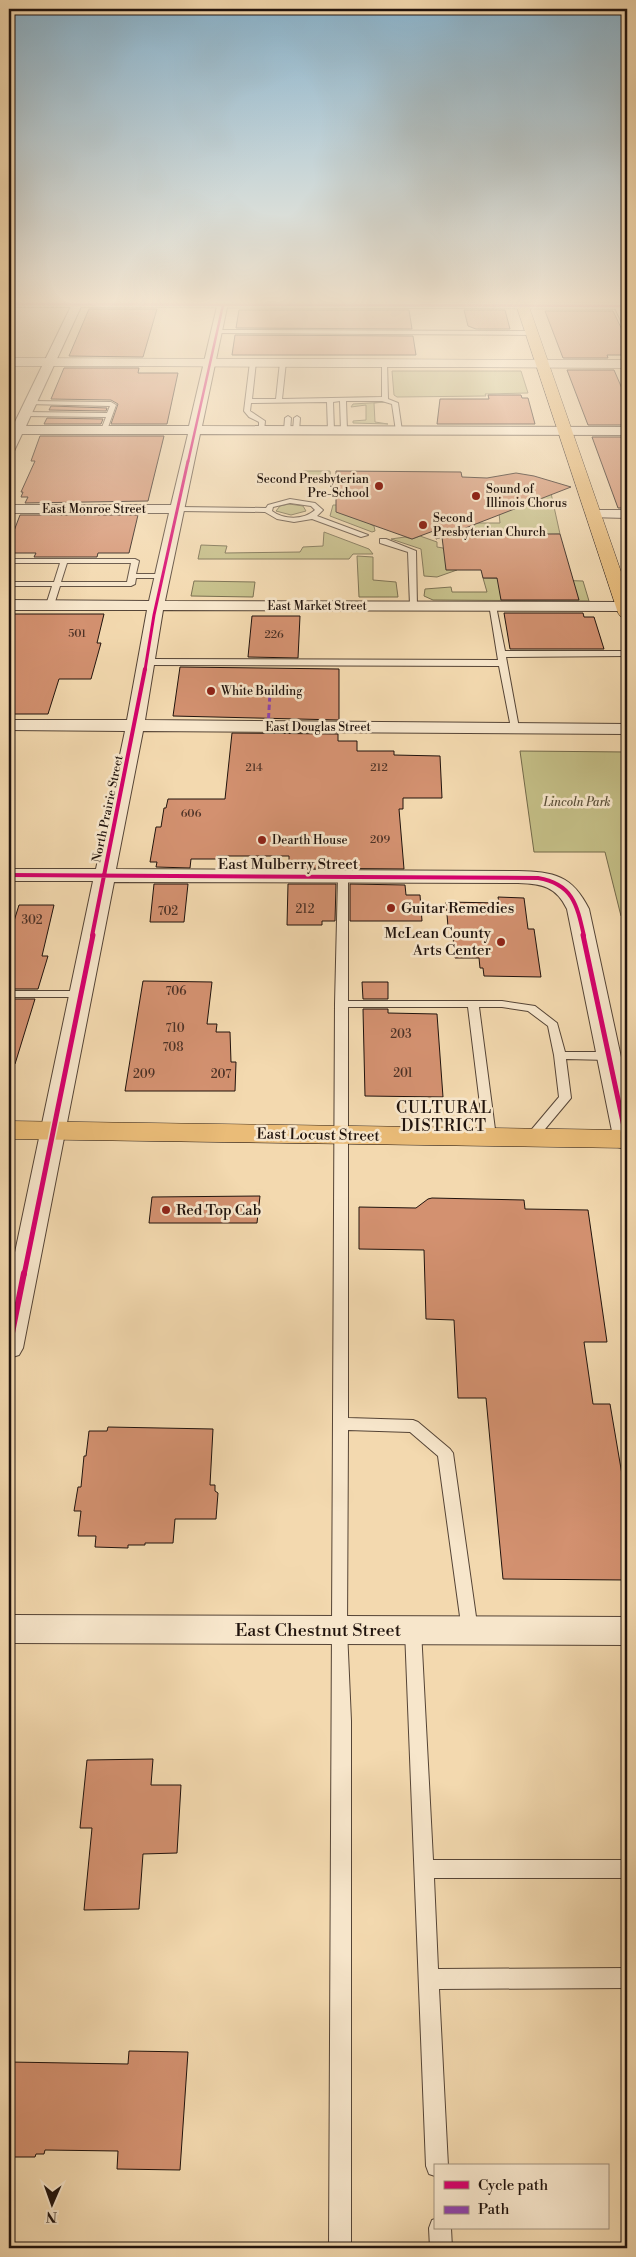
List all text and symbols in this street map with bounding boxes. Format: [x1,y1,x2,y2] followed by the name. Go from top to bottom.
[257,472,369,501] place label: Second Presbyterian Pre-School
[373,480,385,492] marker: Second Presbyterian Pre-School
[486,482,567,511] place label: Sound of Illinois Chorus
[470,490,482,502] marker: Sound of Illinois Chorus
[42,502,147,517] street label: East Monroe Street
[433,511,546,540] place label: Second Presbyterian Church
[417,519,429,531] marker: Second Presbyterian Church
[267,599,368,614] street label: East Market Street
[68,627,86,641] house number: 501
[264,628,284,642] house number: 226
[220,684,303,699] place label: White Building
[205,685,217,697] marker: White Building
[265,720,371,735] street label: East Douglas Street
[89,753,127,864] street label: North Prairie Street
[245,761,263,775] house number: 214
[370,761,388,775] house number: 212
[542,795,611,810] park label: Lincoln Park
[181,807,202,821] house number: 606
[272,833,348,848] place label: Dearth House
[370,833,390,847] house number: 209
[256,834,268,846] marker: Dearth House
[218,855,359,874] street label: East Mulberry Street
[401,899,514,918] place label: Guitar Remedies
[295,902,315,917] house number: 212
[385,902,397,914] marker: Guitar Remedies
[158,904,178,919] house number: 702
[21,913,43,928] house number: 302
[384,924,492,960] place label: McLean County Arts Center
[495,936,507,948] marker: McLean County Arts Center
[166,984,187,999] house number: 706
[165,1021,185,1036] house number: 710
[390,1027,412,1042] house number: 203
[162,1040,184,1055] house number: 708
[393,1066,414,1081] house number: 201
[133,1067,155,1082] house number: 209
[211,1067,231,1082] house number: 207
[396,1098,492,1136] district label: CULTURAL DISTRICT
[256,1124,381,1146] street label: East Locust Street
[176,1201,261,1220] place label: Red Top Cab
[160,1204,172,1216] marker: Red Top Cab
[235,1619,402,1642] street label: East Chestnut Street
[434,2164,608,2230] legend
[478,2176,548,2195] text: Cycle path
[28,2180,78,2230] north arrow
[478,2200,510,2219] text: Path
[46,2207,57,2225] text: N

